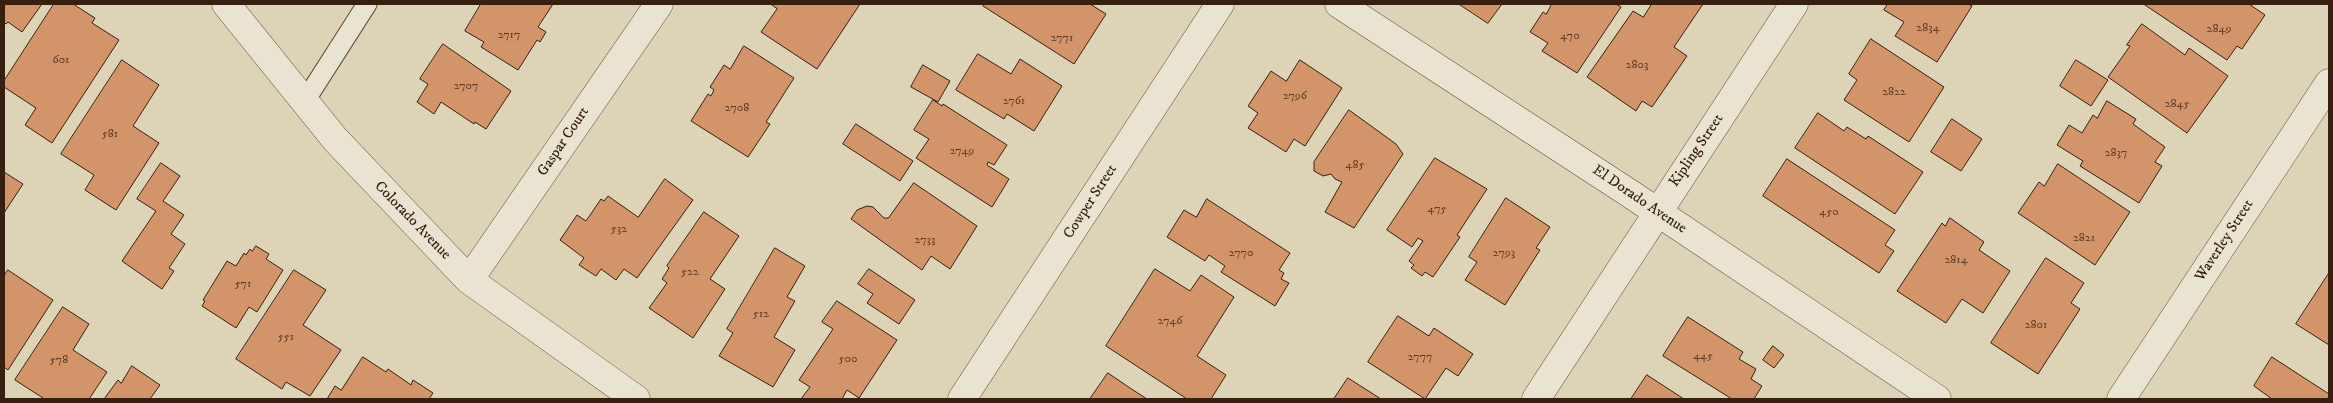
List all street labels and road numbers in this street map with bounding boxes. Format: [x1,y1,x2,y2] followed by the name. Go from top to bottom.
[534,104,594,180] street label: Gaspar Court
[1666,111,1728,191] street label: Kipling Street
[1060,162,1122,242] street label: Cowper Street
[1588,162,1690,238] street label: El Dorado Avenue
[370,178,454,264] street label: Colorado Avenue
[2192,197,2258,285] street label: Waverley Street

